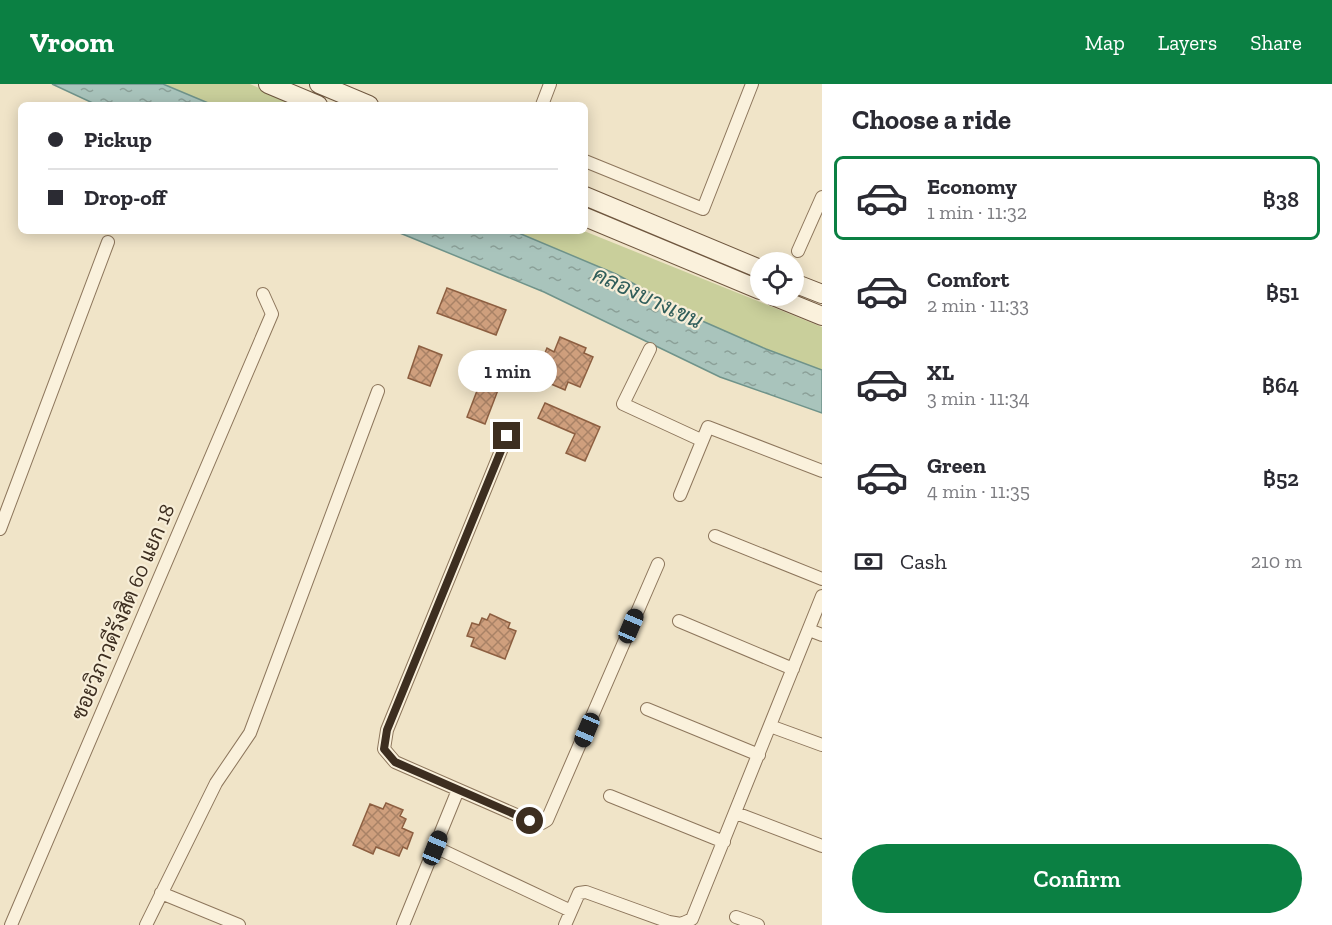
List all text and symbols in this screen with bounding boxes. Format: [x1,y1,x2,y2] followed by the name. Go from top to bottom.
[30,26,114,59] text: Vroom
[1085,30,1125,55] text: Map
[1158,30,1217,55] text: Layers
[1250,30,1302,55] text: Share
[852,104,1011,136] text: Choose a ride
[84,126,152,153] text: Pickup
[855,171,909,225] icon: car
[927,173,1017,200] text: Economy
[84,184,166,211] text: Drop-off
[1263,186,1299,213] text: ฿38
[927,200,1027,224] text: 1 min · 11:32
[750,252,804,306] map controls
[750,252,804,306] button: locate
[589,260,707,335] water label: คลองบางเขน
[855,264,909,318] icon: car
[927,266,1009,293] text: Comfort
[1266,279,1299,306] text: ฿51
[927,293,1029,317] text: 2 min · 11:33
[458,349,556,391] callout: 1 min
[855,357,909,411] icon: car
[484,359,531,383] text: 1 min
[927,359,954,386] text: XL
[1262,372,1299,399] text: ฿64
[927,386,1030,410] text: 3 min · 11:34
[493,422,520,449] route end
[855,450,909,504] icon: car
[927,452,986,479] text: Green
[1263,465,1299,492] text: ฿52
[927,479,1030,503] text: 4 min · 11:35
[66,500,179,724] street label: ซอยวิภาวดีรังสิต 60 แยก 18
[852,545,885,578] icon: cash
[900,548,947,575] text: Cash
[1251,549,1302,573] text: 210 m
[616,606,646,646] car
[572,710,602,750] car
[516,807,543,834] route start
[420,828,450,868] car
[852,844,1302,913] button: Confirm

